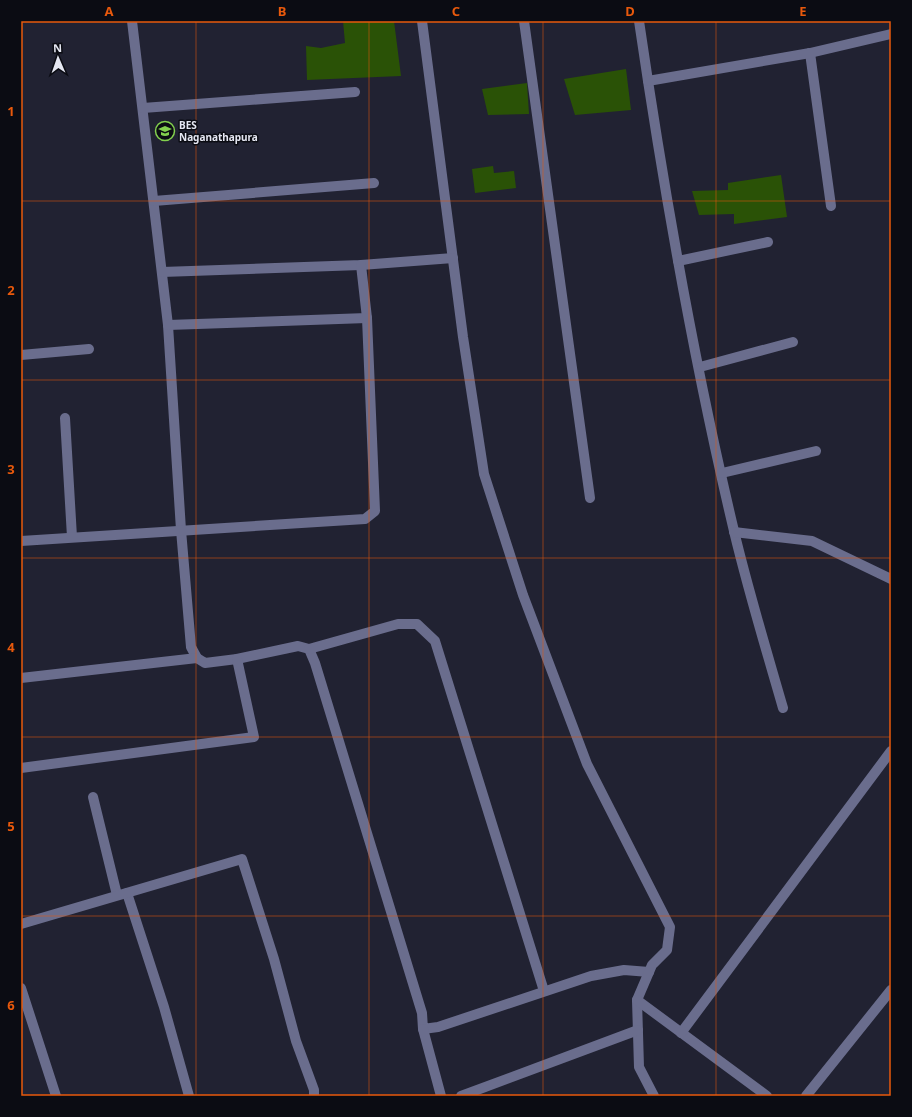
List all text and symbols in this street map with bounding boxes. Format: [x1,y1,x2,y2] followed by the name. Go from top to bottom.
[105,2,114,20] text: A
[278,2,286,20] text: B
[452,2,460,20] text: C
[625,2,635,20] text: D
[799,2,807,20] text: E
[38,38,78,78] north arrow
[53,40,62,55] text: N
[7,102,15,120] text: 1
[179,118,258,144] place label: BES Naganathapura
[154,120,176,142] school or university icon: BES Naganathapura
[7,281,15,299] text: 2
[7,460,15,478] text: 3
[7,638,15,656] text: 4
[7,817,15,835] text: 5
[7,996,15,1014] text: 6

